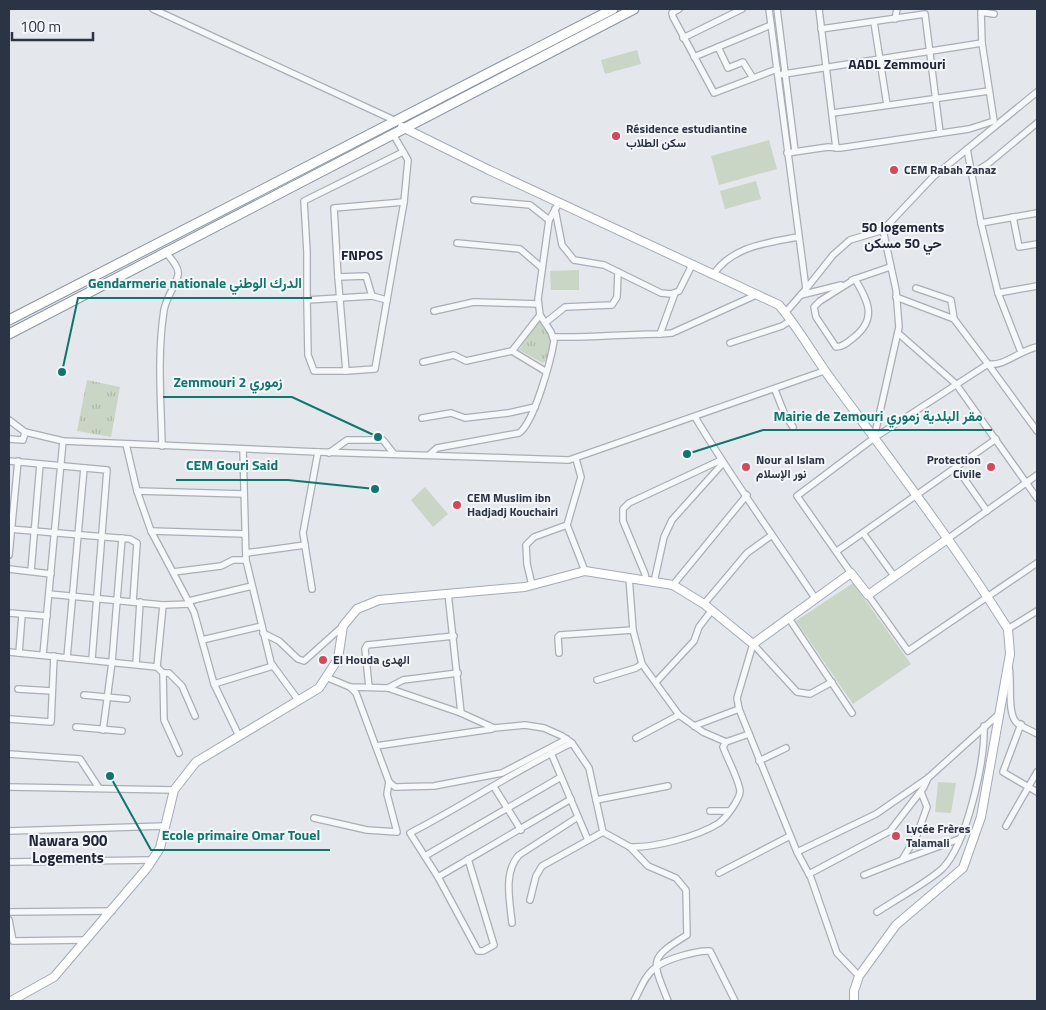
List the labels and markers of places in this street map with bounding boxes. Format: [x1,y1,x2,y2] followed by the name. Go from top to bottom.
[626,119,747,152] place label: Résidence estudiantine سكن الطلاب
[610,130,622,142] marker: Résidence estudiantine سكن الطلاب
[904,160,996,179] place label: CEM Rabah Zanaz
[888,164,900,176] marker: CEM Rabah Zanaz
[78,269,312,298] callout: Gendarmerie nationale الدرك الوطني
[163,368,292,397] callout: Zemmouri 2 زموري
[763,401,992,430] callout: Mairie de Zemouri مقر البلدية زموري
[756,450,825,483] place label: Nour al Islam نور الإسلام
[927,450,981,483] place label: Protection Civile
[176,451,288,480] callout: CEM Gouri Said
[740,461,752,473] marker: Nour al Islam نور الإسلام
[985,461,997,473] marker: Protection Civile
[467,488,558,521] place label: CEM Muslim ibn Hadjadj Kouchairi
[451,499,463,511] marker: CEM Muslim ibn Hadjadj Kouchairi
[333,650,410,669] place label: El Houda الهدى
[317,654,329,666] marker: El Houda الهدى
[906,819,971,852] place label: Lycée Frères Talamali
[151,821,330,850] callout: Ecole primaire Omar Touel
[890,830,902,842] marker: Lycée Frères Talamali

